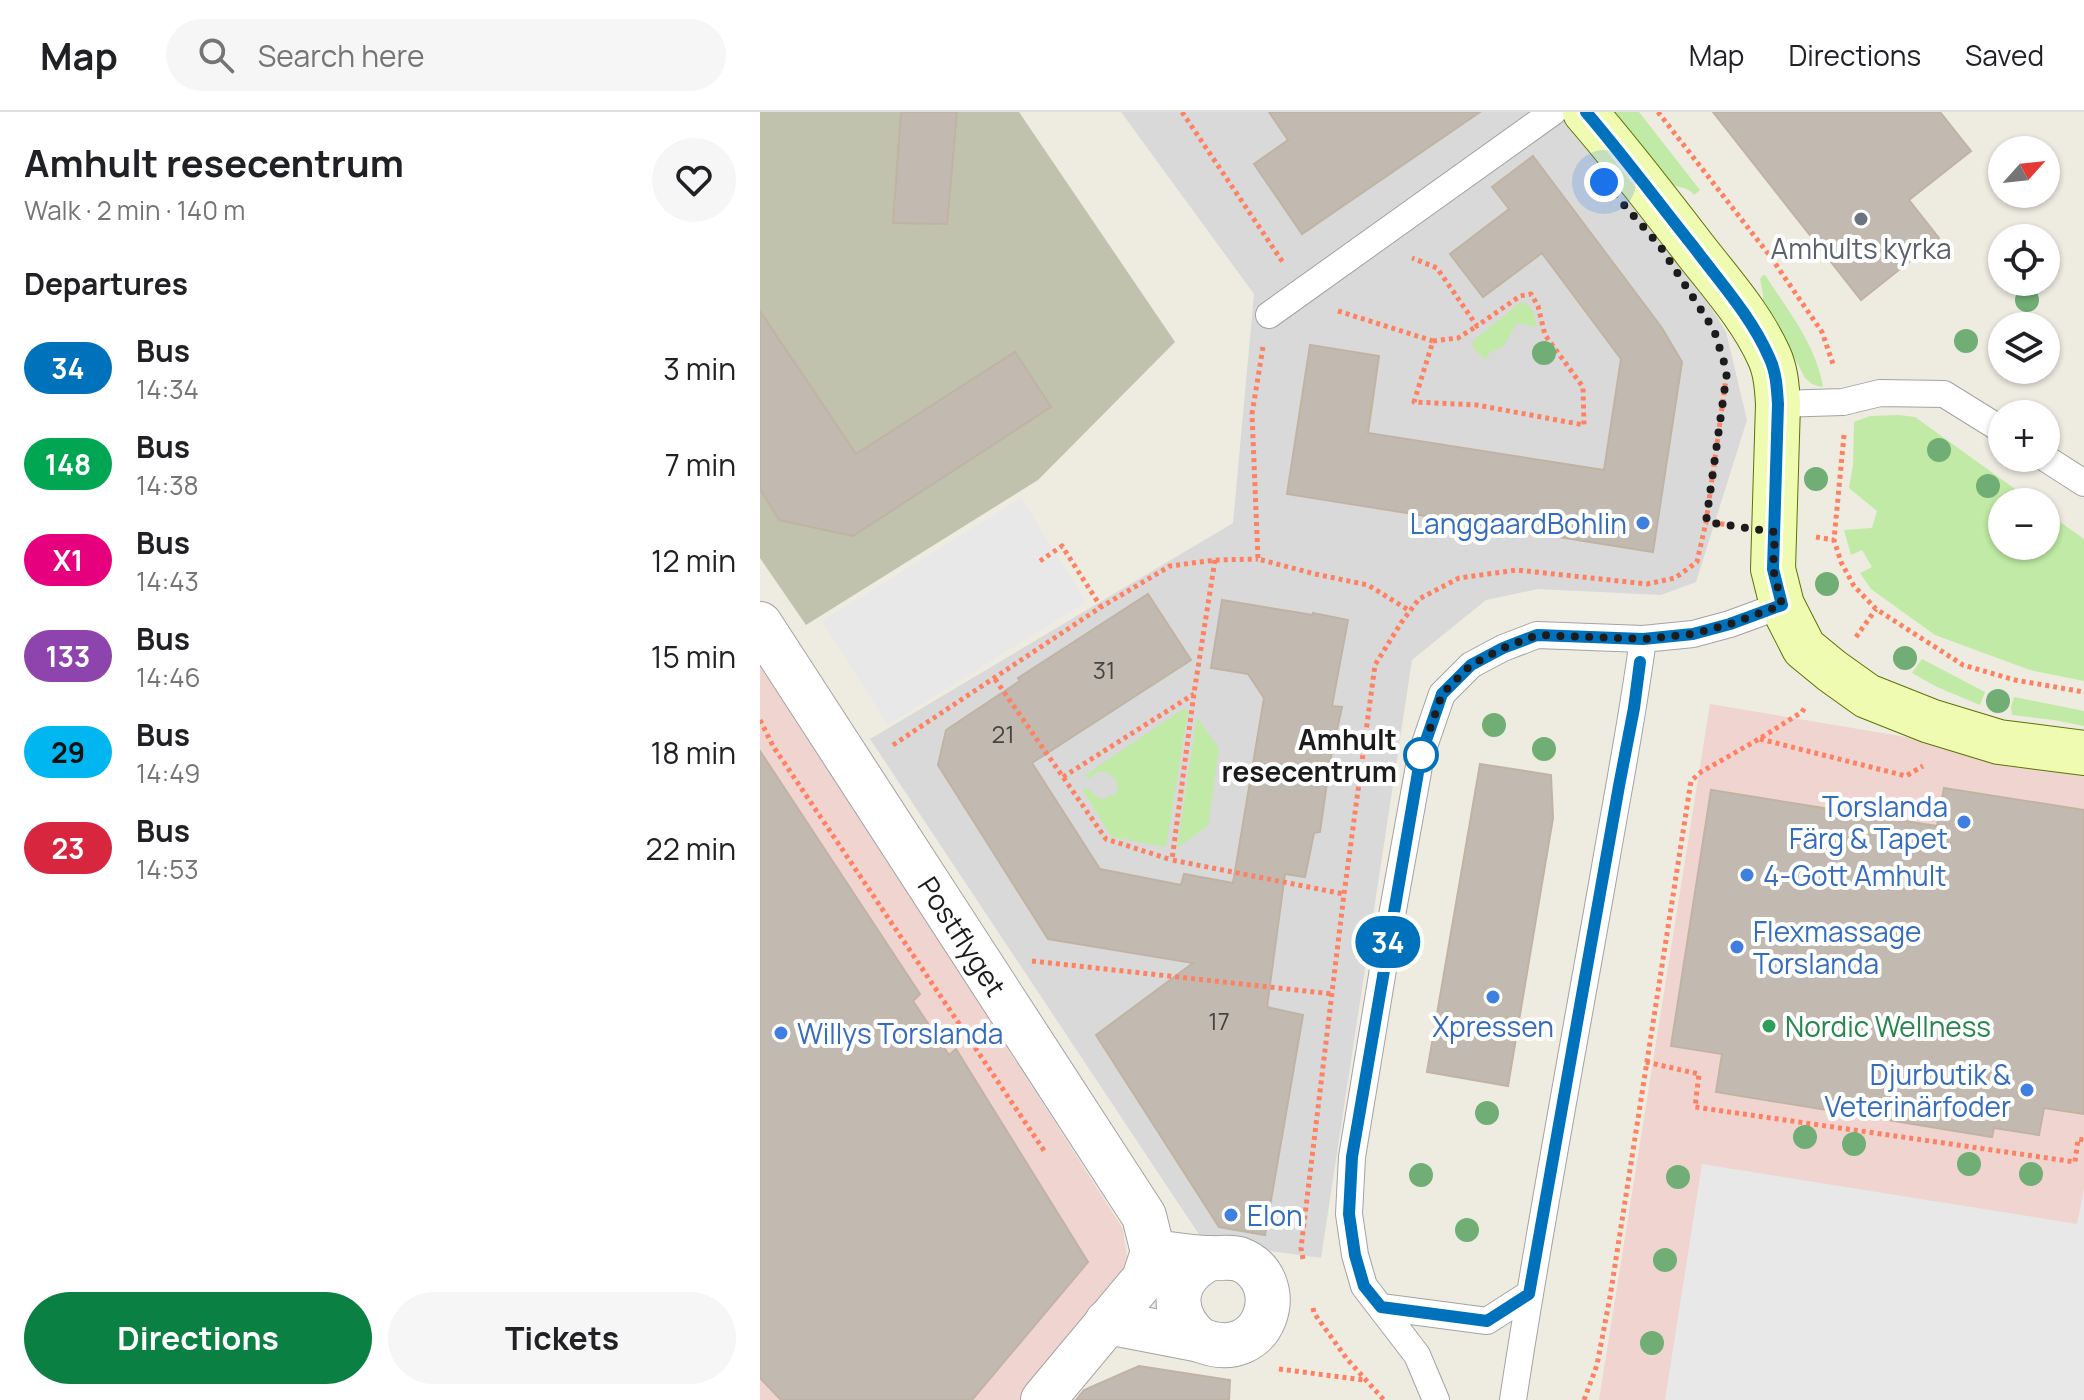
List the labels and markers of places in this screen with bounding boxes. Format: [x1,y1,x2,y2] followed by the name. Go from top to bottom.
[1852,210,1870,228] marker: Amhults kyrka
[1771,229,1952,267] place label: Amhults kyrka
[1410,504,1627,542] place label: LanggaardBohlin
[1634,514,1652,532] marker: LanggaardBohlin
[1222,720,1397,790] place label: Amhult resecentrum
[1404,738,1438,772] marker: Amhult resecentrum
[1789,787,1948,857] place label: Torslanda Färg & Tapet
[1955,813,1973,831] marker: Torslanda Färg & Tapet
[1763,856,1946,894] place label: 4-Gott Amhult
[1738,866,1756,884] marker: 4-Gott Amhult
[1753,912,1921,982] place label: Flexmassage Torslanda
[1728,938,1746,956] marker: Flexmassage Torslanda
[1484,988,1502,1006] marker: Xpressen
[1432,1007,1554,1045] place label: Xpressen
[1785,1007,1991,1045] place label: Nordic Wellness
[797,1014,1003,1052] place label: Willys Torslanda
[1760,1017,1778,1035] marker: Nordic Wellness
[772,1024,790,1042] marker: Willys Torslanda
[1825,1055,2011,1125] place label: Djurbutik & Veterinärfoder
[2018,1081,2036,1099] marker: Djurbutik & Veterinärfoder
[1247,1196,1303,1234] place label: Elon
[1222,1206,1240,1224] marker: Elon

